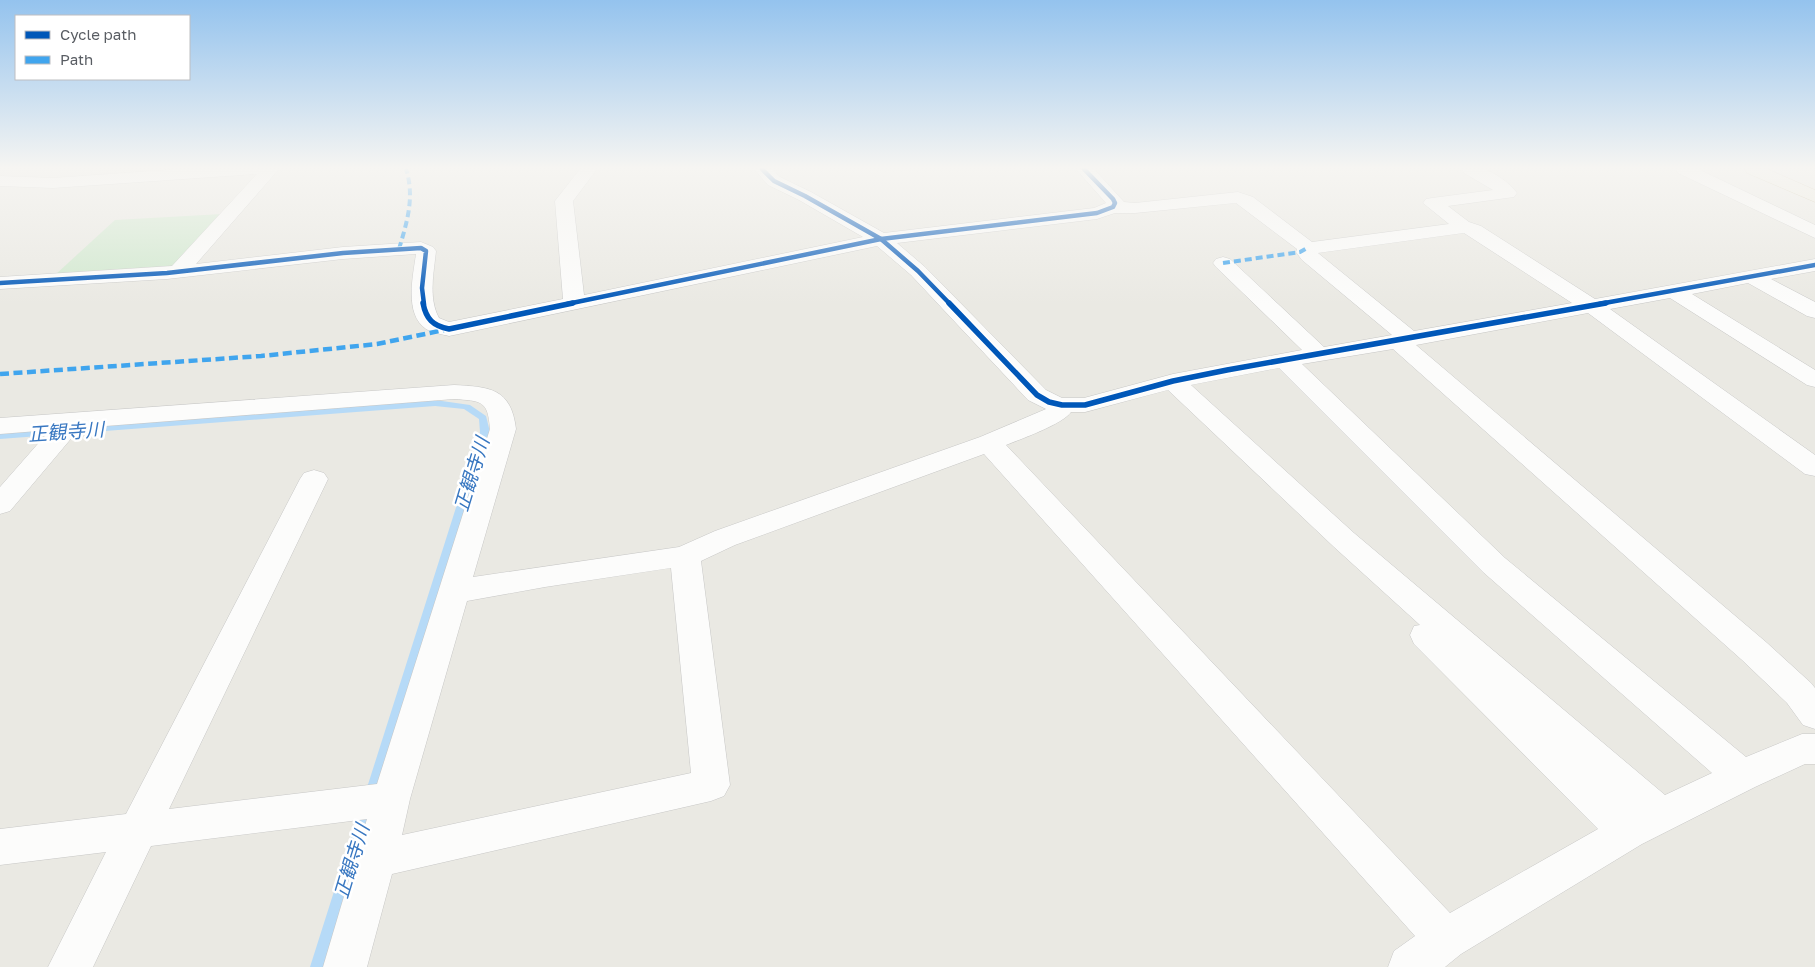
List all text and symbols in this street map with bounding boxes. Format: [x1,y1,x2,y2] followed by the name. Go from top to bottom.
[15,15,190,80] legend
[60,25,136,43] text: Cycle path
[60,50,93,68] text: Path
[27,417,107,445] water label: 正観寺川
[449,432,494,514] water label: 正観寺川
[329,819,374,901] water label: 正観寺川

